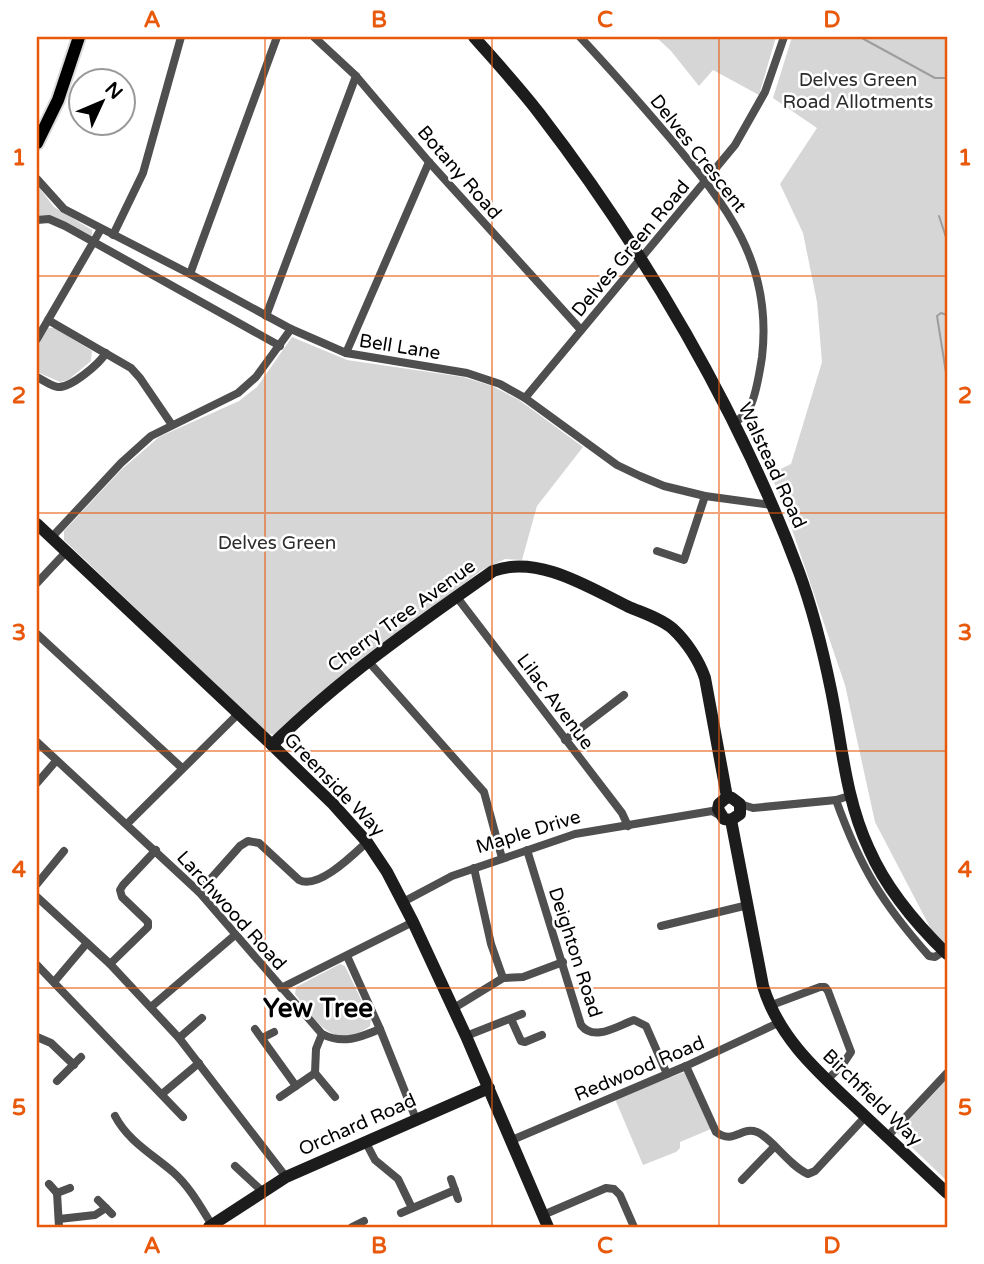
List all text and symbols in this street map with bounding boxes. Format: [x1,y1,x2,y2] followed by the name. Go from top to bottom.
[143,6,161,34] text: A
[371,6,387,34] text: B
[597,6,613,34] text: C
[823,6,841,34] text: D
[66,66,136,136] north arrow
[783,69,933,113] park label: Delves Green Road Allotments
[100,78,127,104] text: N
[645,90,751,217] street label: Delves Crescent
[413,121,506,224] street label: Botany Road
[12,144,26,172] text: 1
[958,144,972,172] text: 1
[567,176,694,321] street label: Delves Green Road
[358,330,442,364] street label: Bell Lane
[12,382,26,410] text: 2
[958,382,972,410] text: 2
[733,399,811,532] street label: Walstead Road
[218,532,336,554] park label: Delves Green
[323,555,480,677] street label: Cherry Tree Avenue
[12,619,26,647] text: 3
[958,619,972,647] text: 3
[512,649,598,754] street label: Lilac Avenue
[279,728,389,841] street label: Greenside Way
[473,806,583,858] street label: Maple Drive
[172,847,291,975] street label: Larchwood Road
[12,856,27,884] text: 4
[958,856,973,884] text: 4
[544,884,606,1020] street label: Deighton Road
[263,993,373,1024] district label: Yew Tree
[571,1032,708,1106] street label: Redwood Road
[818,1045,927,1151] street label: Birchfield Way
[295,1089,420,1161] street label: Orchard Road
[12,1094,26,1122] text: 5
[958,1094,972,1122] text: 5
[143,1232,161,1260] text: A
[371,1232,387,1260] text: B
[597,1232,613,1260] text: C
[823,1232,841,1260] text: D

